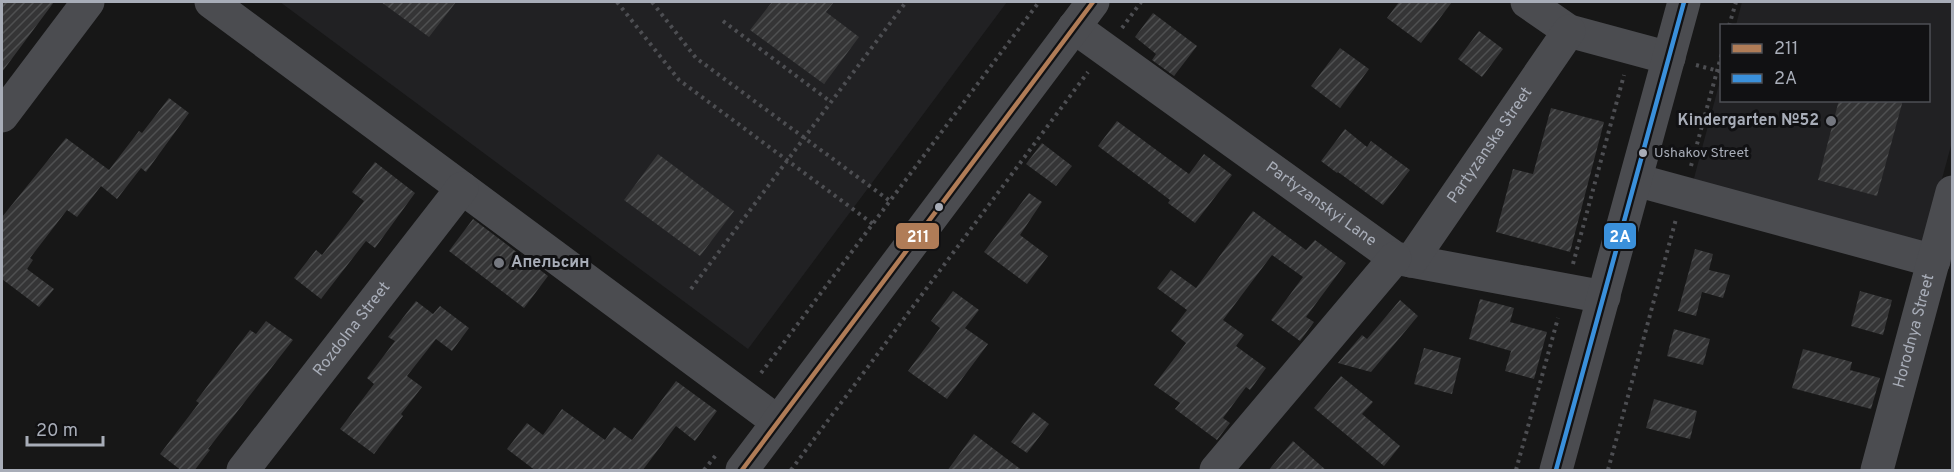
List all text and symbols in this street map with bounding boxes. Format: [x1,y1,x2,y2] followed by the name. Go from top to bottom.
[1720,24,1930,102] legend
[1774,38,1798,61] text: 211
[1774,68,1797,91] text: 2А
[1443,84,1537,208] street label: Partyzanska Street
[1678,111,1819,131] place label: Kindergarten №52
[1824,114,1838,128] marker: Kindergarten №52
[1654,145,1749,162] place label: Ushakov Street
[1637,147,1649,159] marker: Ushakov Street
[1261,158,1380,251] street label: Partyzanskyi Lane
[933,201,945,213] unlabelled marker
[895,222,940,250] line badge: 211
[1603,222,1637,250] line badge: 2А
[907,228,929,248] text: 211
[1609,228,1631,248] text: 2А
[511,253,589,273] place label: Апельсин
[492,256,506,270] marker: Апельсин
[1890,272,1939,390] street label: Horodnya Street
[309,278,395,381] street label: Rozdolna Street
[27,409,104,447] scale bar
[36,420,78,443] text: 20 m

